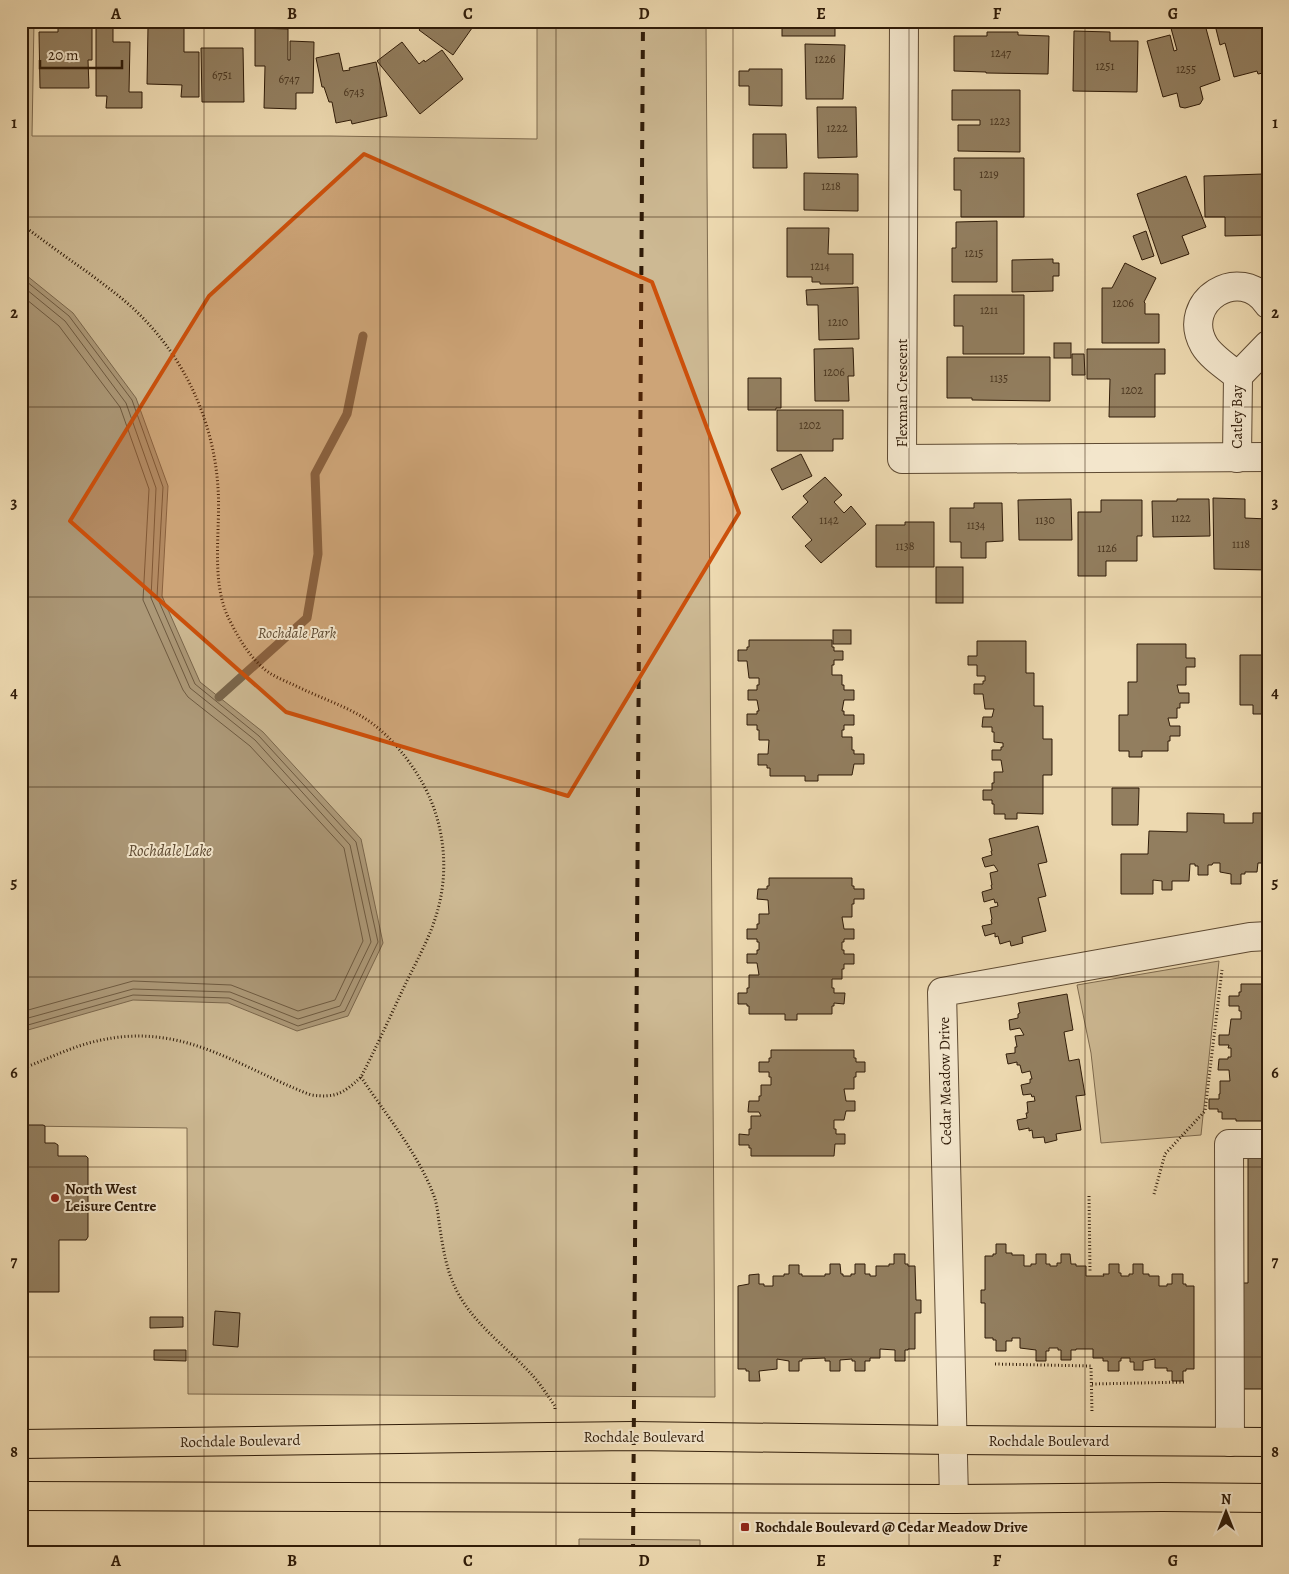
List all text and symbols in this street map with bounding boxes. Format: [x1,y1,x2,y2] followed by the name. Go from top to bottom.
[110,3,122,25] text: A
[287,3,297,25] text: B
[463,3,473,25] text: C
[638,3,650,25] text: D
[816,3,826,25] text: E
[993,3,1002,25] text: F
[1168,3,1178,25] text: G
[40,38,122,70] scale bar
[48,45,79,65] text: 20 m
[991,45,1012,61] house number: 1247
[814,51,836,67] house number: 1226
[1095,58,1115,74] house number: 1251
[1176,61,1196,77] house number: 1255
[212,67,232,83] house number: 6751
[278,71,300,87] house number: 6747
[343,84,365,100] house number: 6743
[11,112,17,134] text: 1
[1272,112,1278,134] text: 1
[990,113,1010,129] house number: 1223
[826,120,848,136] house number: 1222
[979,166,999,182] house number: 1219
[821,178,841,194] house number: 1218
[964,245,984,261] house number: 1215
[810,258,830,274] house number: 1214
[1112,295,1134,311] house number: 1206
[10,302,18,324] text: 2
[980,302,998,318] house number: 1211
[1271,302,1279,324] text: 2
[828,314,848,330] house number: 1210
[892,338,912,448] street label: Flexman Crescent
[823,364,845,380] house number: 1206
[990,370,1008,386] house number: 1135
[1121,382,1143,398] house number: 1202
[1227,385,1247,449] street label: Catley Bay
[799,417,821,433] house number: 1202
[11,492,18,514] text: 3
[1272,492,1279,514] text: 3
[1171,510,1191,526] house number: 1122
[819,512,839,528] house number: 1142
[1035,512,1055,528] house number: 1130
[967,517,986,533] house number: 1134
[1232,536,1250,552] house number: 1118
[895,538,915,554] house number: 1138
[1097,540,1117,556] house number: 1126
[258,623,337,643] park label: Rochdale Park
[10,682,18,704] text: 4
[1271,682,1279,704] text: 4
[128,840,212,862] water label: Rochdale Lake
[11,872,18,894] text: 5
[1272,872,1279,894] text: 5
[934,1016,956,1145] street label: Cedar Meadow Drive
[10,1062,18,1084] text: 6
[1271,1062,1279,1084] text: 6
[65,1179,156,1216] place label: North West Leisure Centre
[49,1192,61,1204] marker: North West Leisure Centre
[11,1251,18,1273] text: 7
[1272,1251,1279,1273] text: 7
[584,1427,705,1447] street label: Rochdale Boulevard
[179,1430,302,1452] street label: Rochdale Boulevard
[989,1431,1110,1451] street label: Rochdale Boulevard
[10,1441,18,1463] text: 8
[1271,1441,1279,1463] text: 8
[1202,1486,1252,1536] north arrow
[1221,1490,1231,1509] text: N
[755,1517,1028,1537] place label: Rochdale Boulevard @ Cedar Meadow Drive
[739,1521,751,1533] marker: Rochdale Boulevard @ Cedar Meadow Drive
[110,1550,122,1572] text: A
[287,1550,297,1572] text: B
[463,1550,473,1572] text: C
[638,1550,650,1572] text: D
[816,1550,826,1572] text: E
[993,1550,1002,1572] text: F
[1168,1550,1178,1572] text: G

